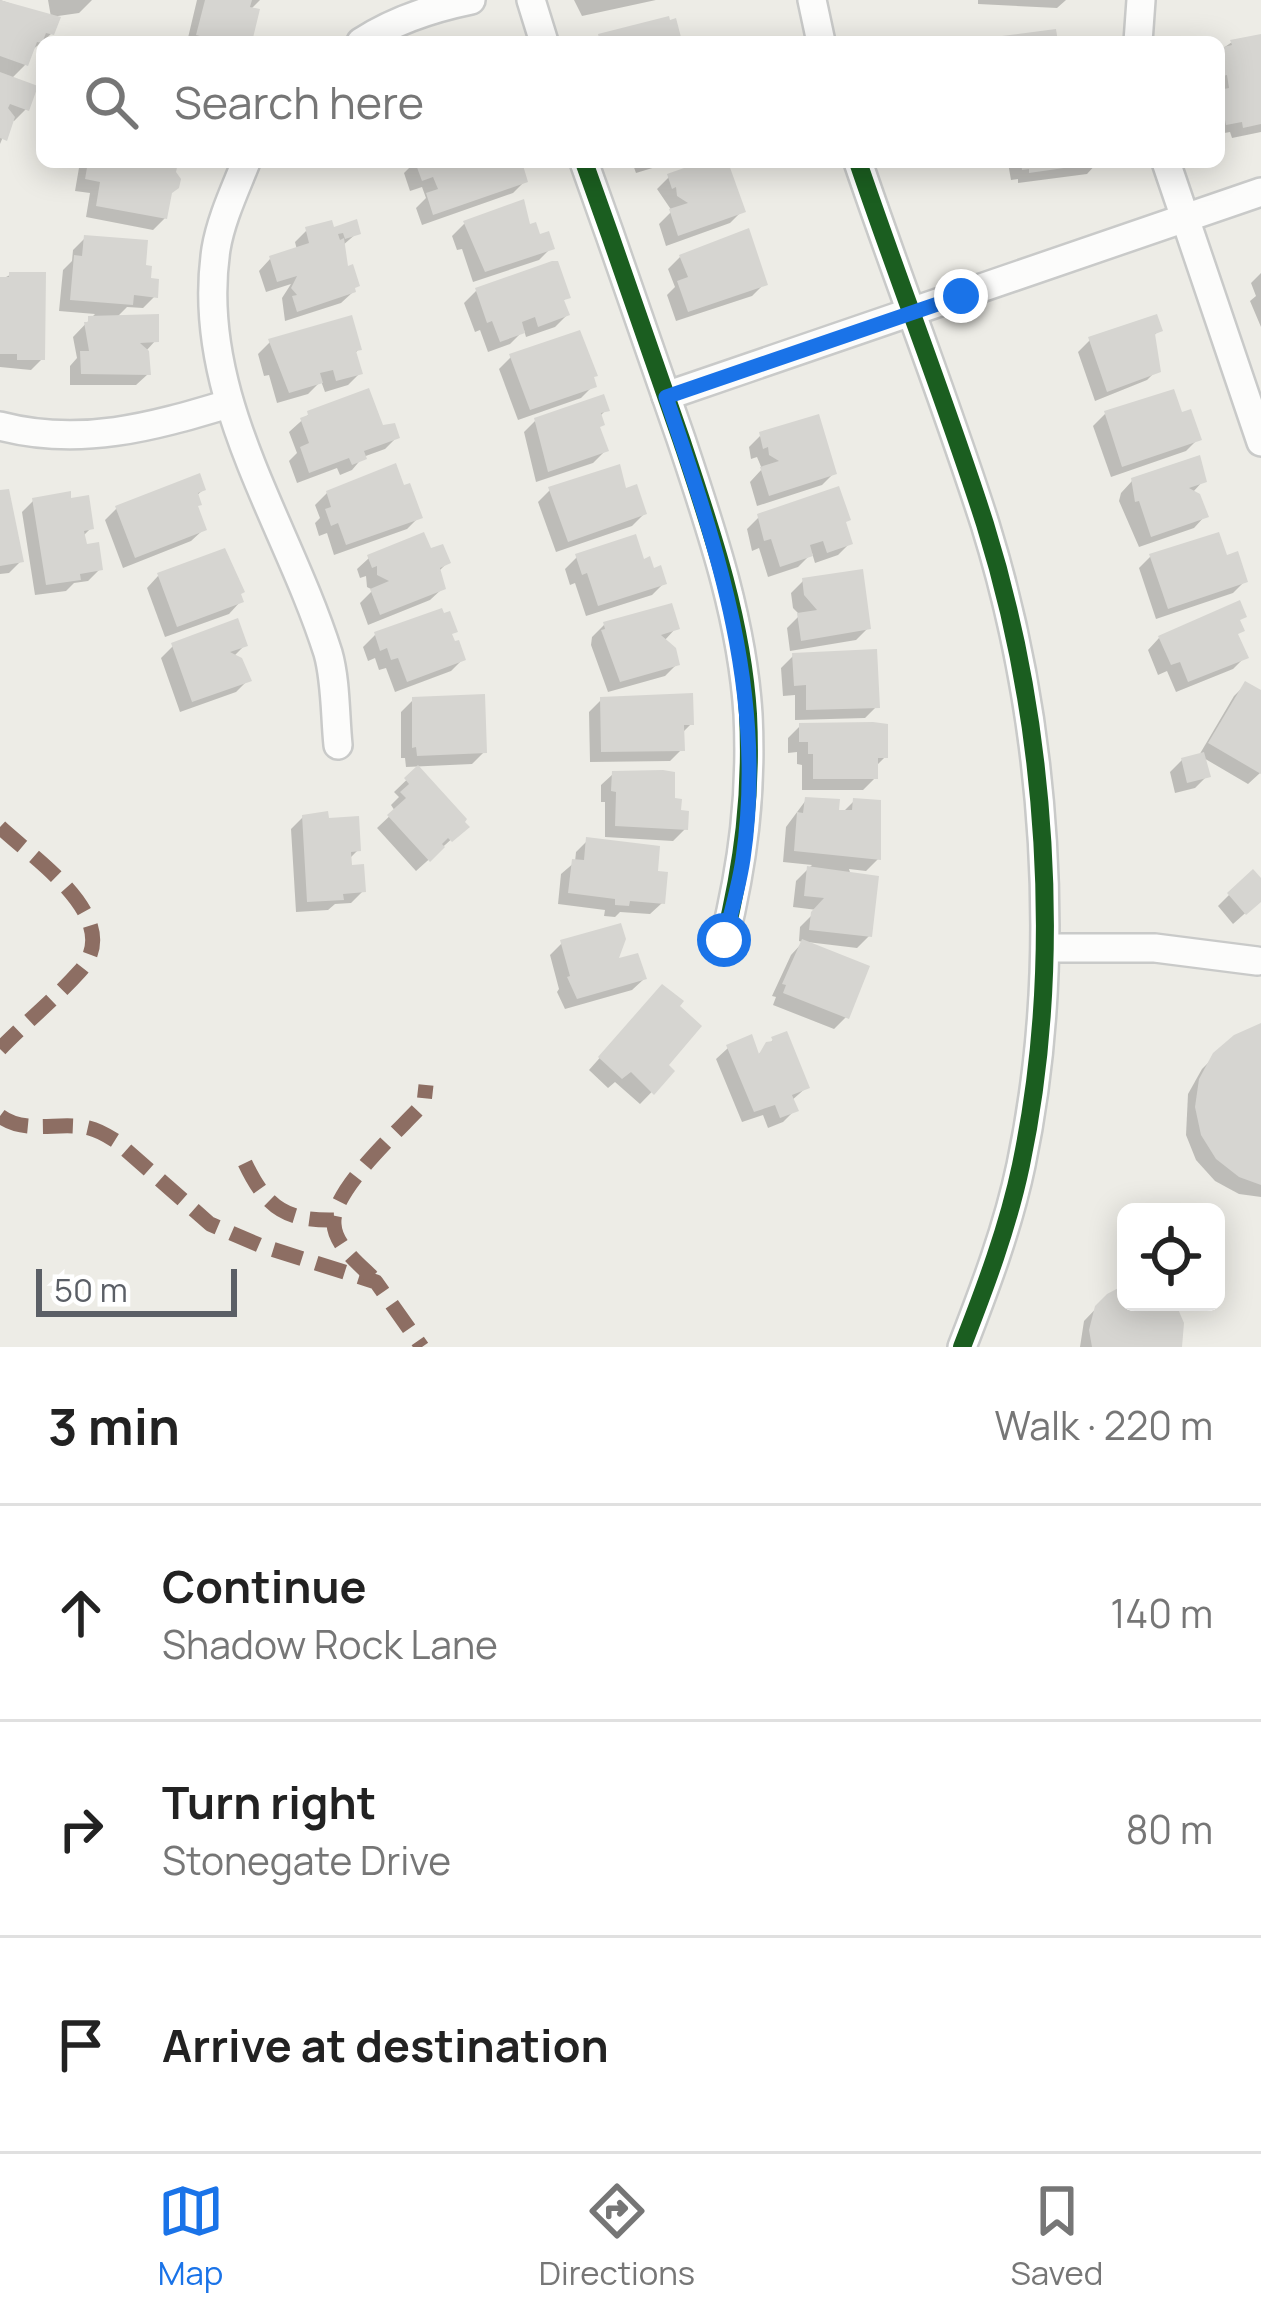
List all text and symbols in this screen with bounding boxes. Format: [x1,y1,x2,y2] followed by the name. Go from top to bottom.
[36,36,1225,168] search box
[78,69,144,135] icon: search
[174,71,424,133] text: Search here
[934,269,988,323] route end
[697,913,751,967] route start
[1117,1203,1225,1311] map controls
[1117,1203,1225,1311] button: locate
[36,1263,237,1316] scale bar
[54,1267,128,1312] text: 50 m
[48,1391,180,1460] text: 3 min
[995,1398,1213,1452] text: Walk · 220 m
[162,1555,367,1617] text: Continue
[48,1580,114,1646] icon: ahead
[1110,1586,1213,1640] text: 140 m
[162,1617,498,1671] text: Shadow Rock Lane
[162,1771,376,1833] text: Turn right
[48,1796,114,1862] icon: right
[1126,1802,1213,1856] text: 80 m
[162,1833,451,1887] text: Stonegate Drive
[48,2012,114,2078] icon: arrive
[162,2014,609,2076] text: Arrive at destination
[158,2178,224,2295] tab: Map
[539,2178,695,2295] tab: Directions
[1010,2178,1103,2295] tab: Saved

